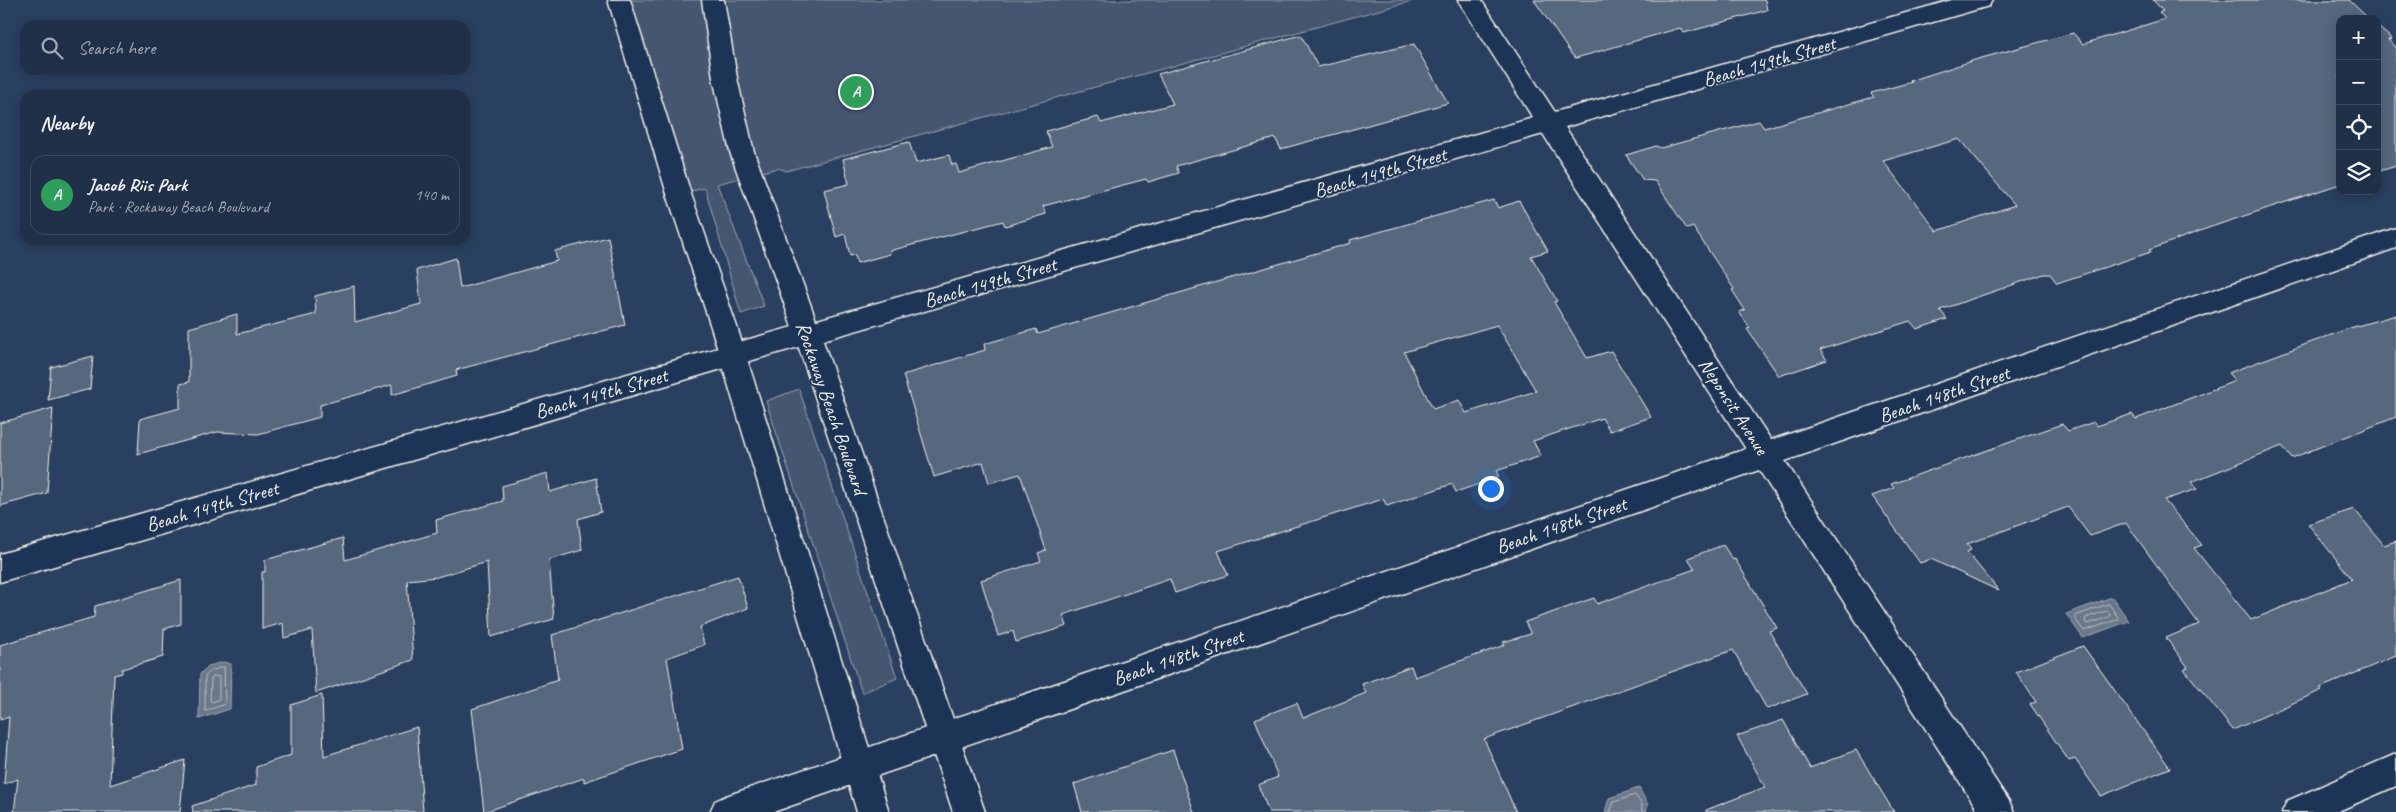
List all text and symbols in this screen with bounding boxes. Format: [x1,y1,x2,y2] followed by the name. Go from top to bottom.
[2336,15,2381,195] map controls
[2336,15,2381,60] button: +
[20,20,470,75] search box
[1700,30,1841,92] street label: Beach 149th Street
[38,34,66,62] icon: search
[78,36,155,60] text: Search here
[2336,60,2381,105] button: −
[840,73,872,111] pin: A
[2336,105,2381,150] button: locate
[40,110,93,136] text: Nearby
[1311,141,1452,203] street label: Beach 149th Street
[2336,150,2381,195] button: layers
[88,173,187,197] text: Jacob Riis Park
[53,185,61,205] text: A
[415,185,449,205] text: 140 m
[88,197,269,217] text: Park · Rockaway Beach Boulevard
[921,251,1062,313] street label: Beach 149th Street
[790,319,874,501] street label: Rockaway Beach Boulevard
[1693,353,1775,461] street label: Neponsit Avenue
[1875,360,2015,429] street label: Beach 148th Street
[532,362,673,424] street label: Beach 149th Street
[143,475,284,537] street label: Beach 149th Street
[1478,476,1504,502] your location
[1492,491,1632,560] street label: Beach 148th Street
[1109,623,1249,692] street label: Beach 148th Street

